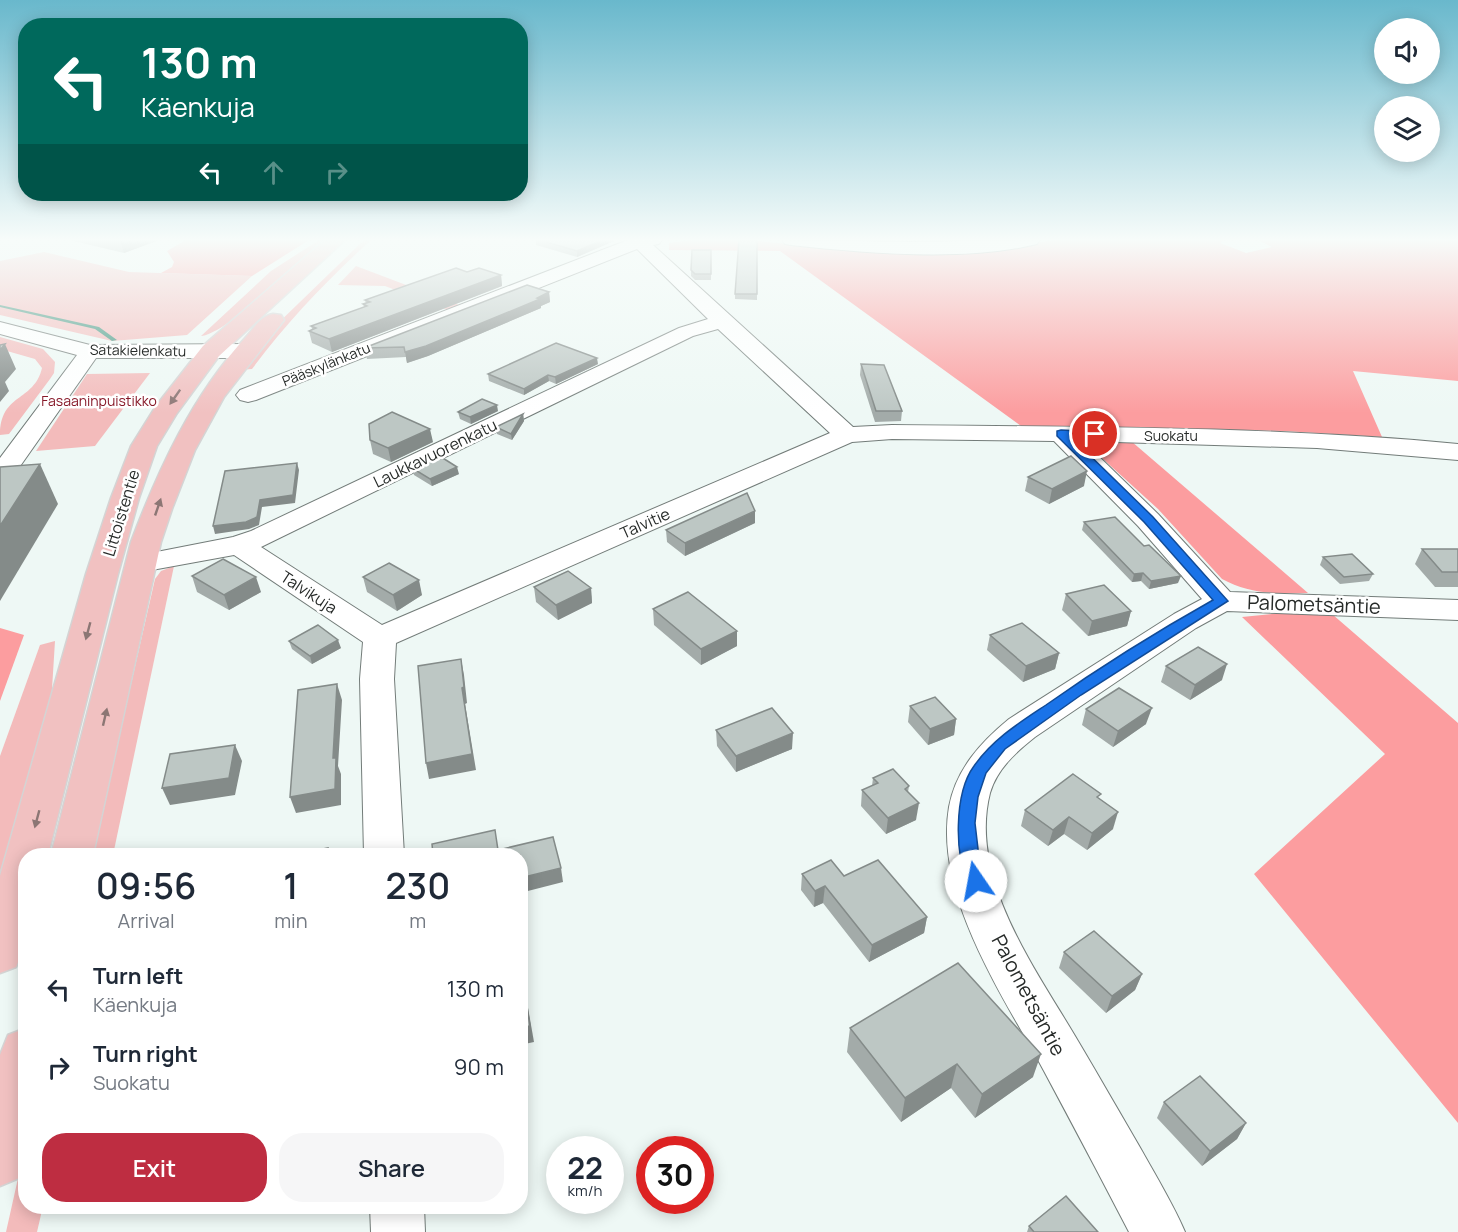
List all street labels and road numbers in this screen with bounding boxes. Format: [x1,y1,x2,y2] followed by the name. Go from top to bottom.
[279,338,373,390] street label: Pääskylänkatu
[90,340,186,360] street label: Satakielenkatu
[369,414,501,492] street label: Laukkavuorenkatu
[1144,426,1198,445] street label: Suokatu
[97,467,145,559] street label: Littoistentie
[617,502,673,544] street label: Talvitie
[276,566,342,618] street label: Talvikuja
[1247,588,1381,620] street label: Palometsäntie
[986,930,1072,1060] street label: Palometsäntie

